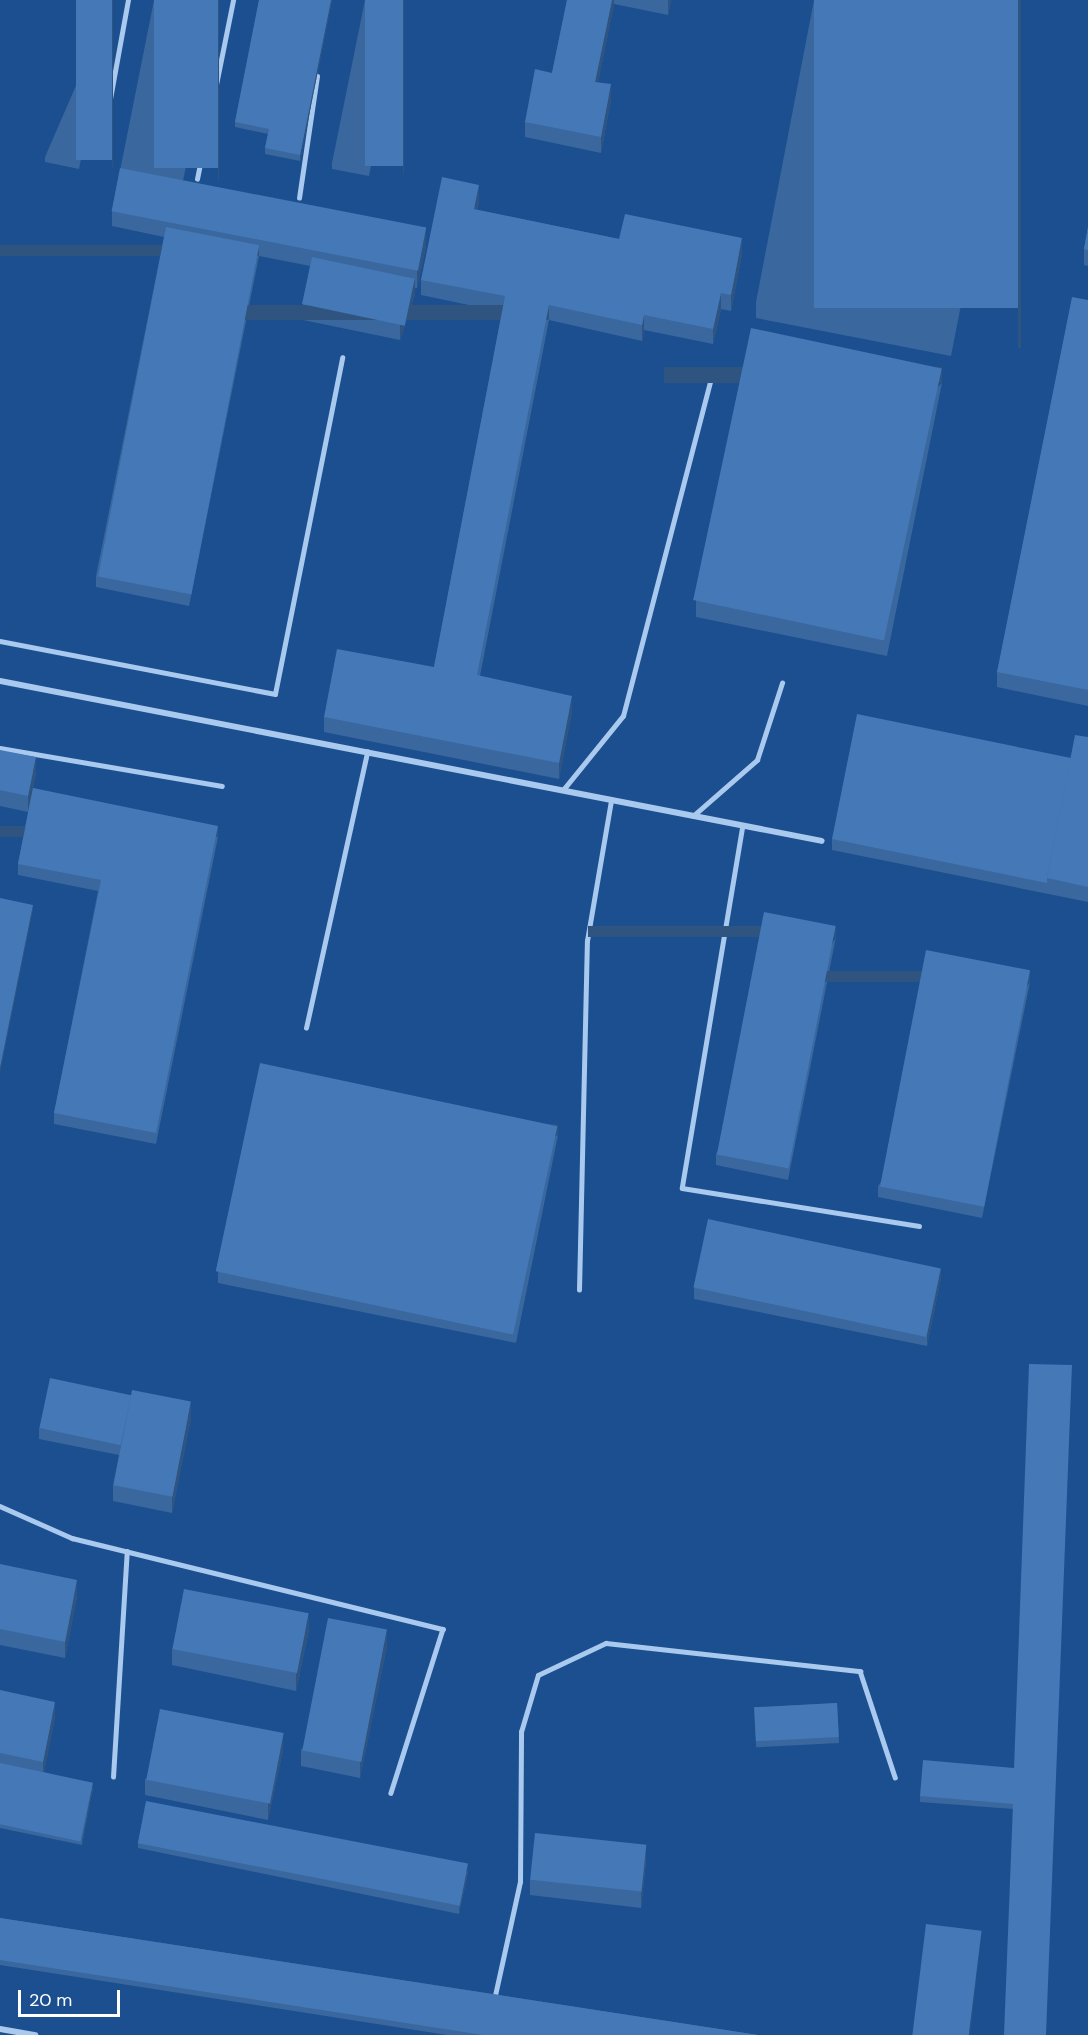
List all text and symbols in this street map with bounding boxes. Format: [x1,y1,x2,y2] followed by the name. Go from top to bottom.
[21,1978,123,2016] scale bar
[29,1988,72,2012] text: 20 m

